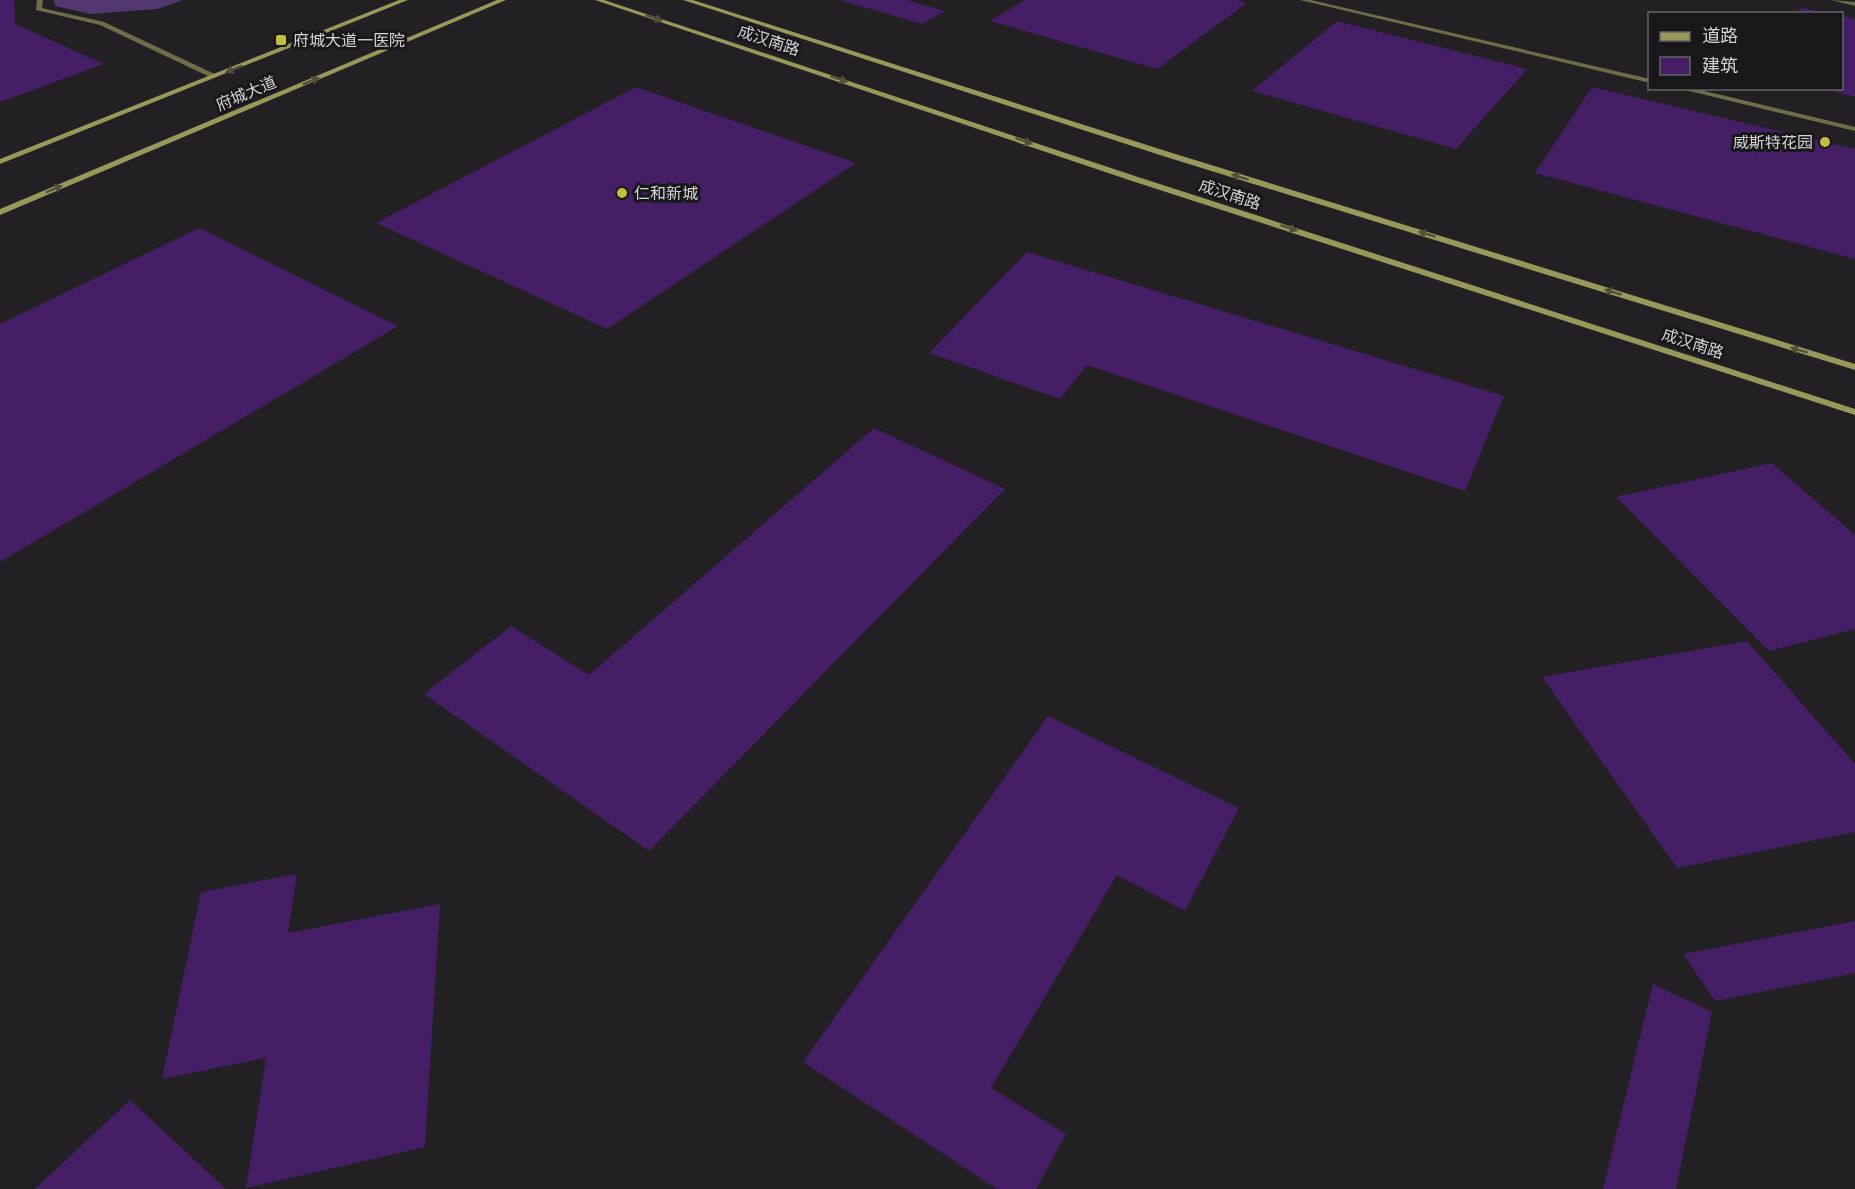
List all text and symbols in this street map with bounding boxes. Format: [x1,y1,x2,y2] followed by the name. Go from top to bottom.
[1648,12,1843,90] legend
[645,14,663,23] one-way arrow
[735,22,802,59] street label: 成汉南路
[1702,25,1738,46] text: 道路
[293,31,405,50] place label: 府城大道一医院
[274,33,288,47] marker: 府城大道一医院
[1702,55,1738,76] text: 建筑
[225,65,243,74] one-way arrow
[213,72,279,115] street label: 府城大道
[830,75,848,85] one-way arrow
[302,76,320,85] one-way arrow
[1733,133,1813,152] place label: 威斯特花园
[1818,135,1832,149] marker: 威斯特花园
[1015,137,1033,147] one-way arrow
[1231,172,1249,181] one-way arrow
[1196,176,1263,213] street label: 成汉南路
[45,184,63,193] one-way arrow
[634,184,698,203] place label: 仁和新城
[615,186,629,200] marker: 仁和新城
[1280,224,1298,234] one-way arrow
[1418,229,1436,239] one-way arrow
[1604,287,1622,296] one-way arrow
[1659,325,1726,362] street label: 成汉南路
[1790,345,1808,354] one-way arrow

